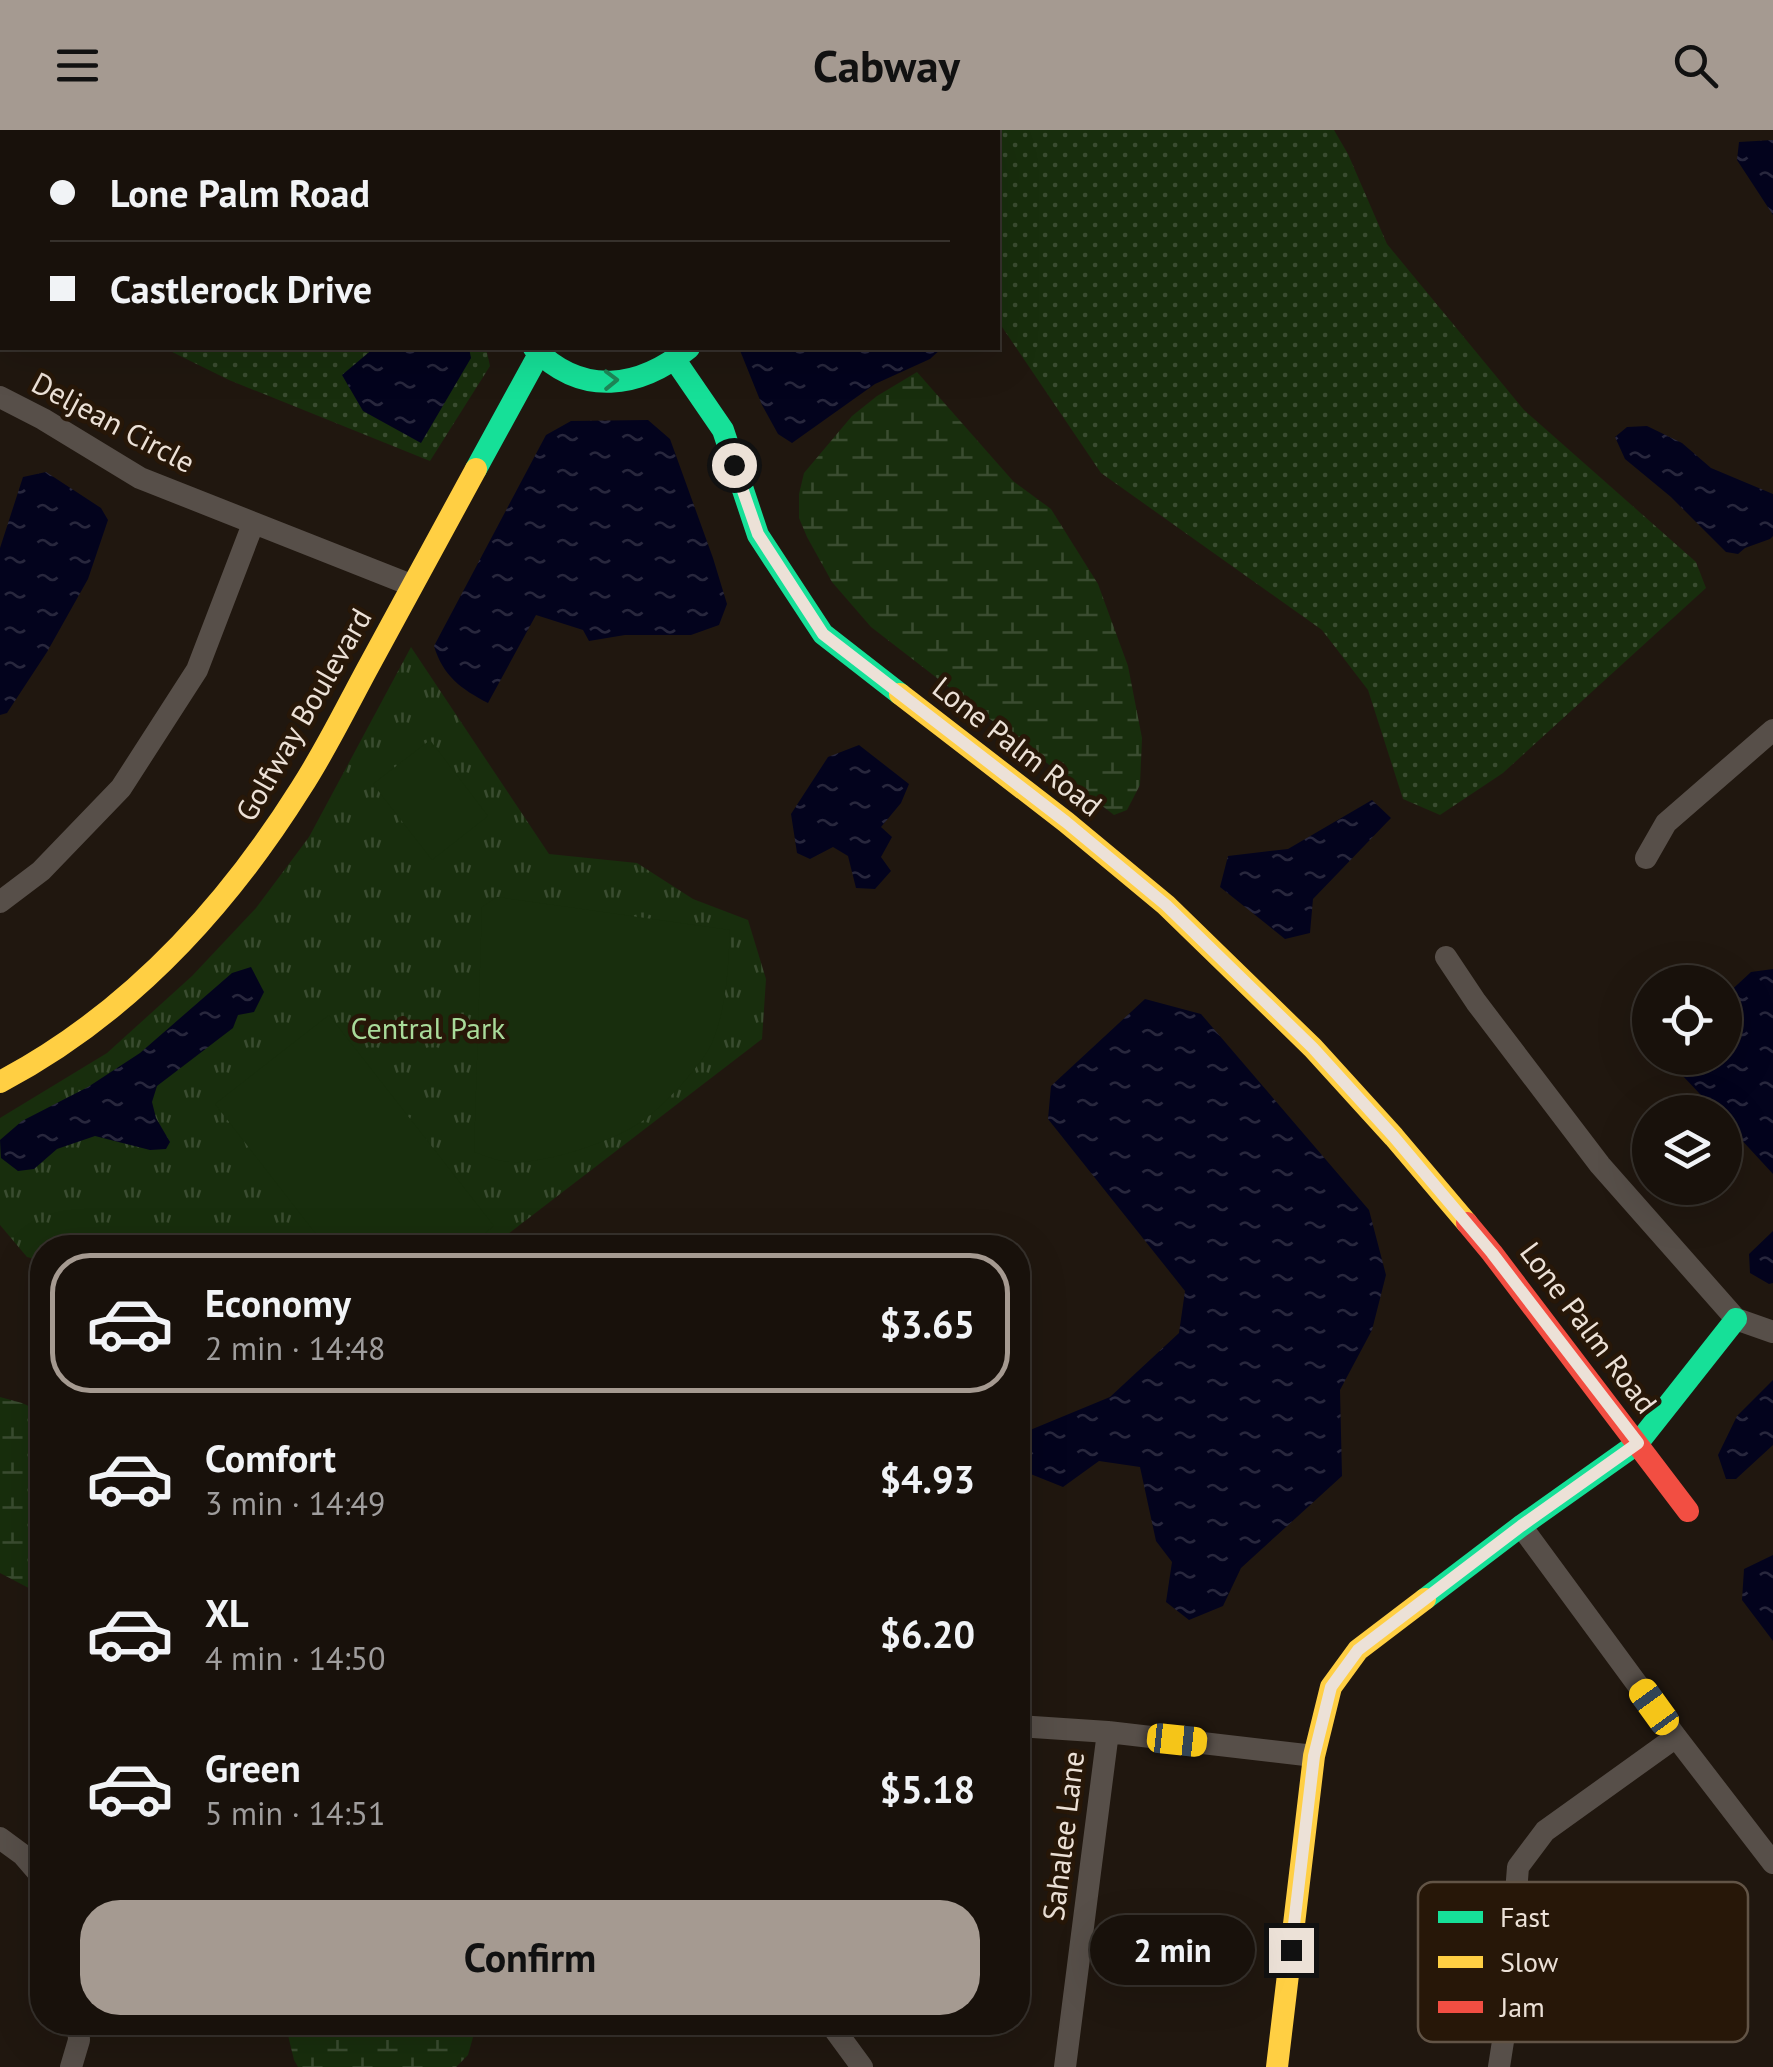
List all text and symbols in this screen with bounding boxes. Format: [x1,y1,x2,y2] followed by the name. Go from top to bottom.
[813,36,960,94] text: Cabway
[50,38,105,93] icon: menu
[1668,38,1723,93] icon: search
[110,168,370,217] text: Lone Palm Road
[110,264,372,313] text: Castlerock Drive
[25,362,202,481] street label: Deljean Circle
[604,369,619,391] one-way arrow
[712,443,757,488] route start
[226,601,379,828] street label: Golfway Boulevard
[925,667,1111,824] street label: Lone Palm Road
[1632,965,1742,1205] map controls
[1632,965,1742,1075] button: locate
[351,1008,506,1047] park label: Central Park
[1632,1095,1742,1205] button: layers
[1512,1234,1666,1421] street label: Lone Palm Road
[85,1278,175,1368] icon: car
[205,1278,351,1327] text: Economy
[879,1299,975,1348] text: $3.65
[205,1327,385,1369] text: 2 min · 14:48
[85,1433,175,1523] icon: car
[205,1433,336,1482] text: Comfort
[879,1454,975,1503] text: $4.93
[205,1482,385,1524] text: 3 min · 14:49
[85,1588,175,1678] icon: car
[205,1588,249,1637] text: XL
[879,1609,975,1658] text: $6.20
[205,1637,385,1679] text: 4 min · 14:50
[1624,1674,1684,1740] car
[1146,1722,1208,1758] car
[85,1743,175,1833] icon: car
[205,1743,301,1792] text: Green
[1033,1749,1092,1923] street label: Sahalee Lane
[879,1764,975,1813] text: $5.18
[205,1792,385,1834] text: 5 min · 14:51
[1418,1882,1748,2042] legend
[1500,1898,1550,1935] text: Fast
[80,1900,980,2015] button: Confirm
[1091,1915,1256,1985] callout: 2 min
[1269,1928,1314,1973] route end
[1133,1929,1212,1971] text: 2 min
[1500,1943,1559,1980] text: Slow
[1499,1988,1545,2025] text: Jam

